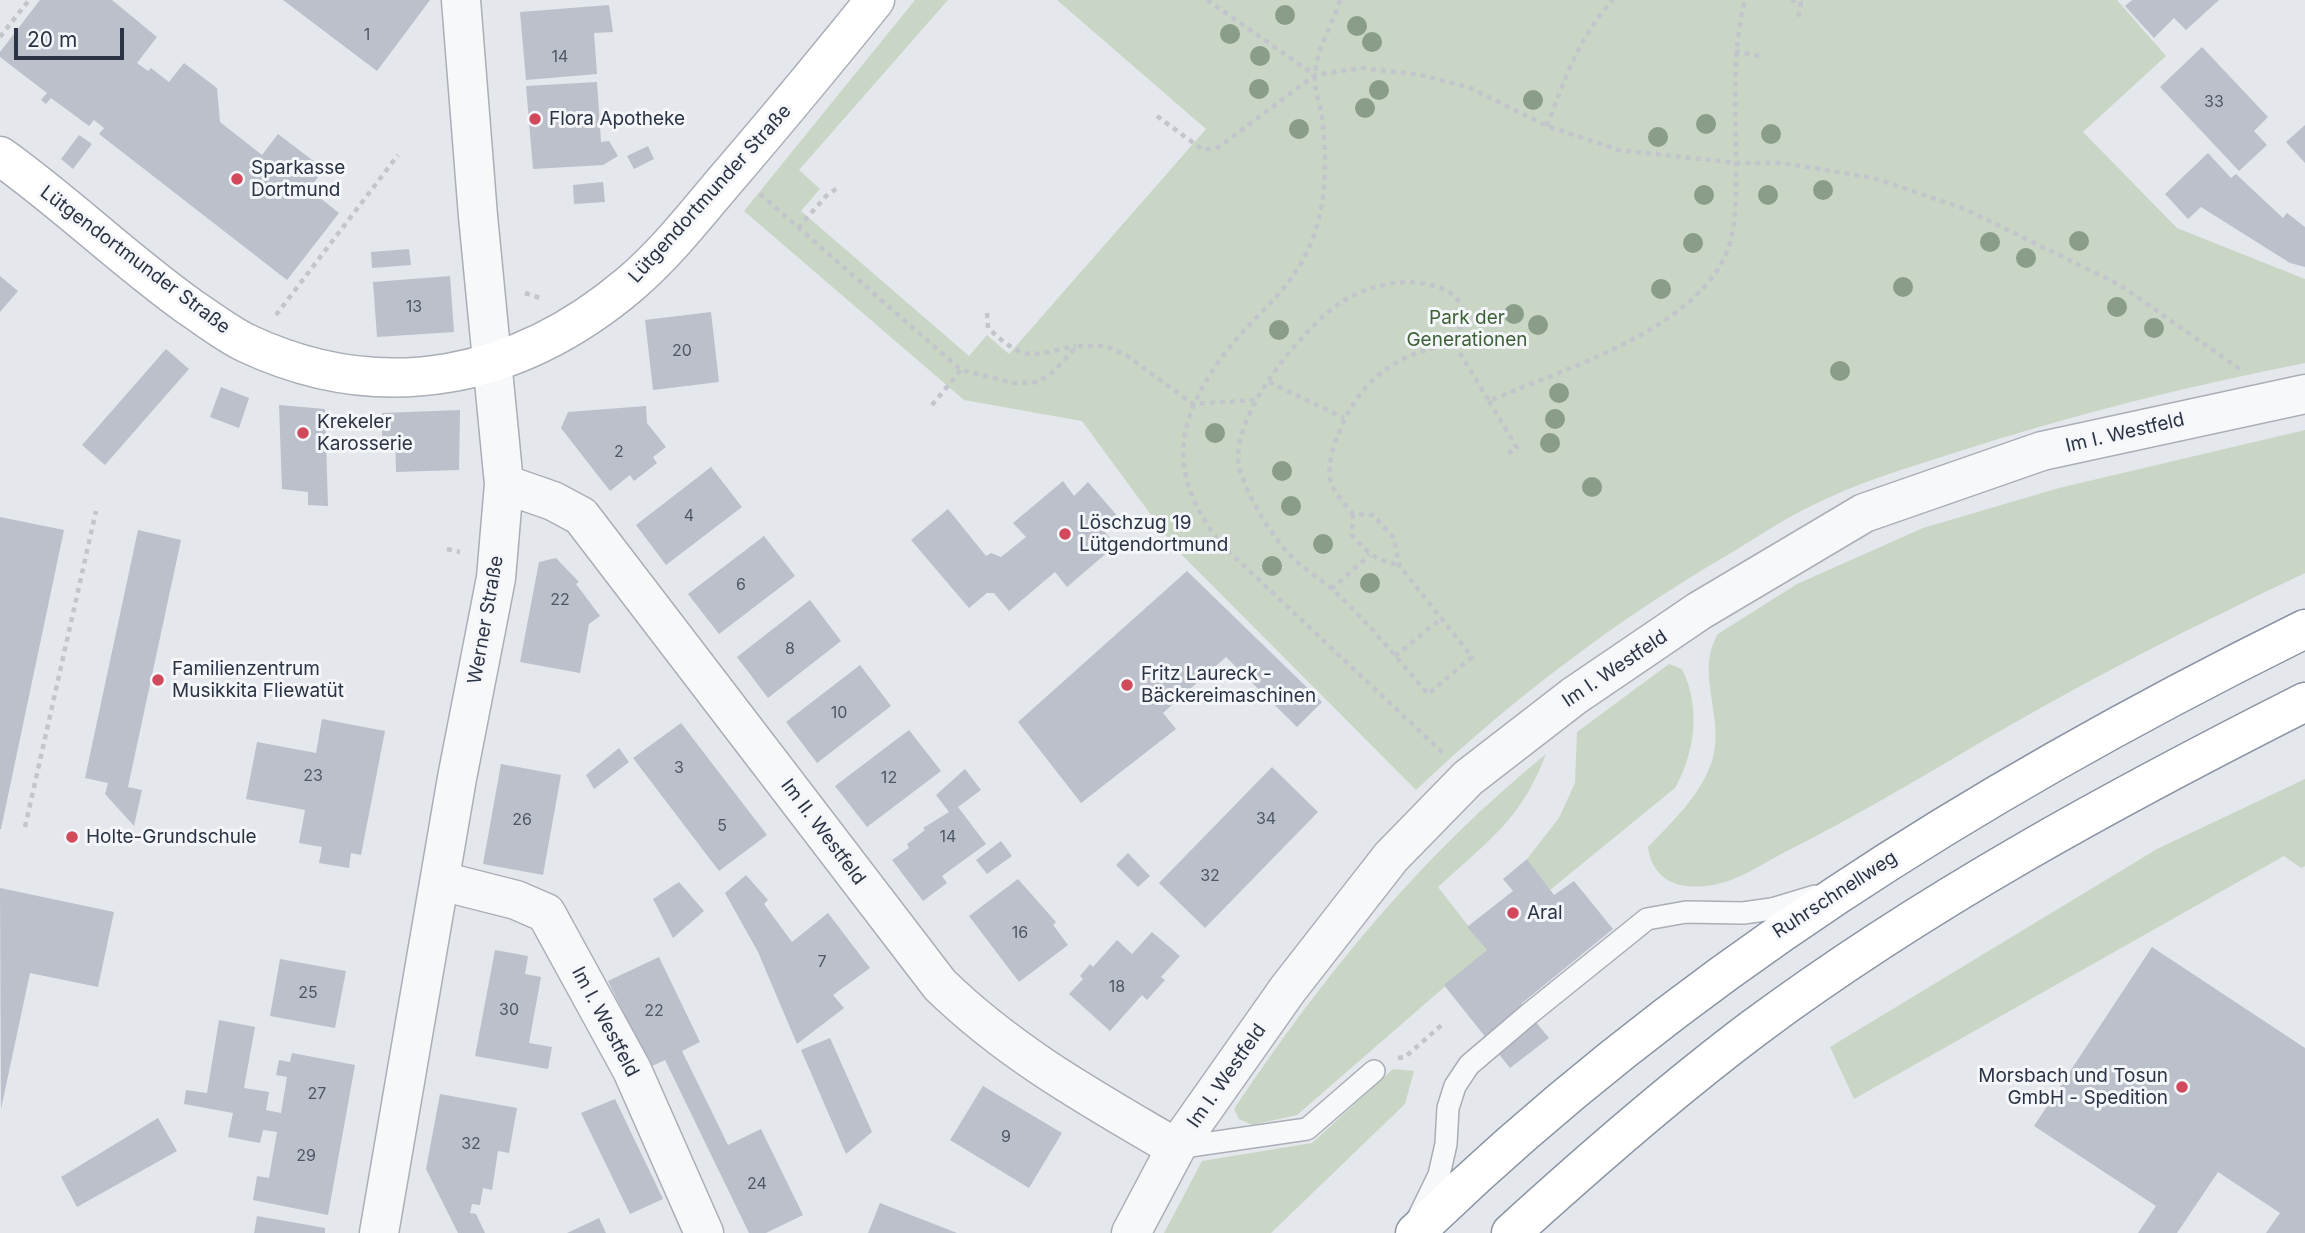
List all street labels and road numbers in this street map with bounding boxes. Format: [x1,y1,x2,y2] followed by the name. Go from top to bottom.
[624,100,796,288] street label: Lütgendortmunder Straße
[36,181,234,339] street label: Lütgendortmunder Straße
[2063,408,2187,458] street label: Im I. Westfeld
[463,554,509,686] street label: Werner Straße
[1558,626,1672,712] street label: Im I. Westfeld
[776,775,870,889] street label: Im II. Westfeld
[1769,846,1901,944] street label: Ruhrschnellweg
[566,963,644,1081] street label: Im I. Westfeld
[1183,1020,1271,1132] street label: Im I. Westfeld

